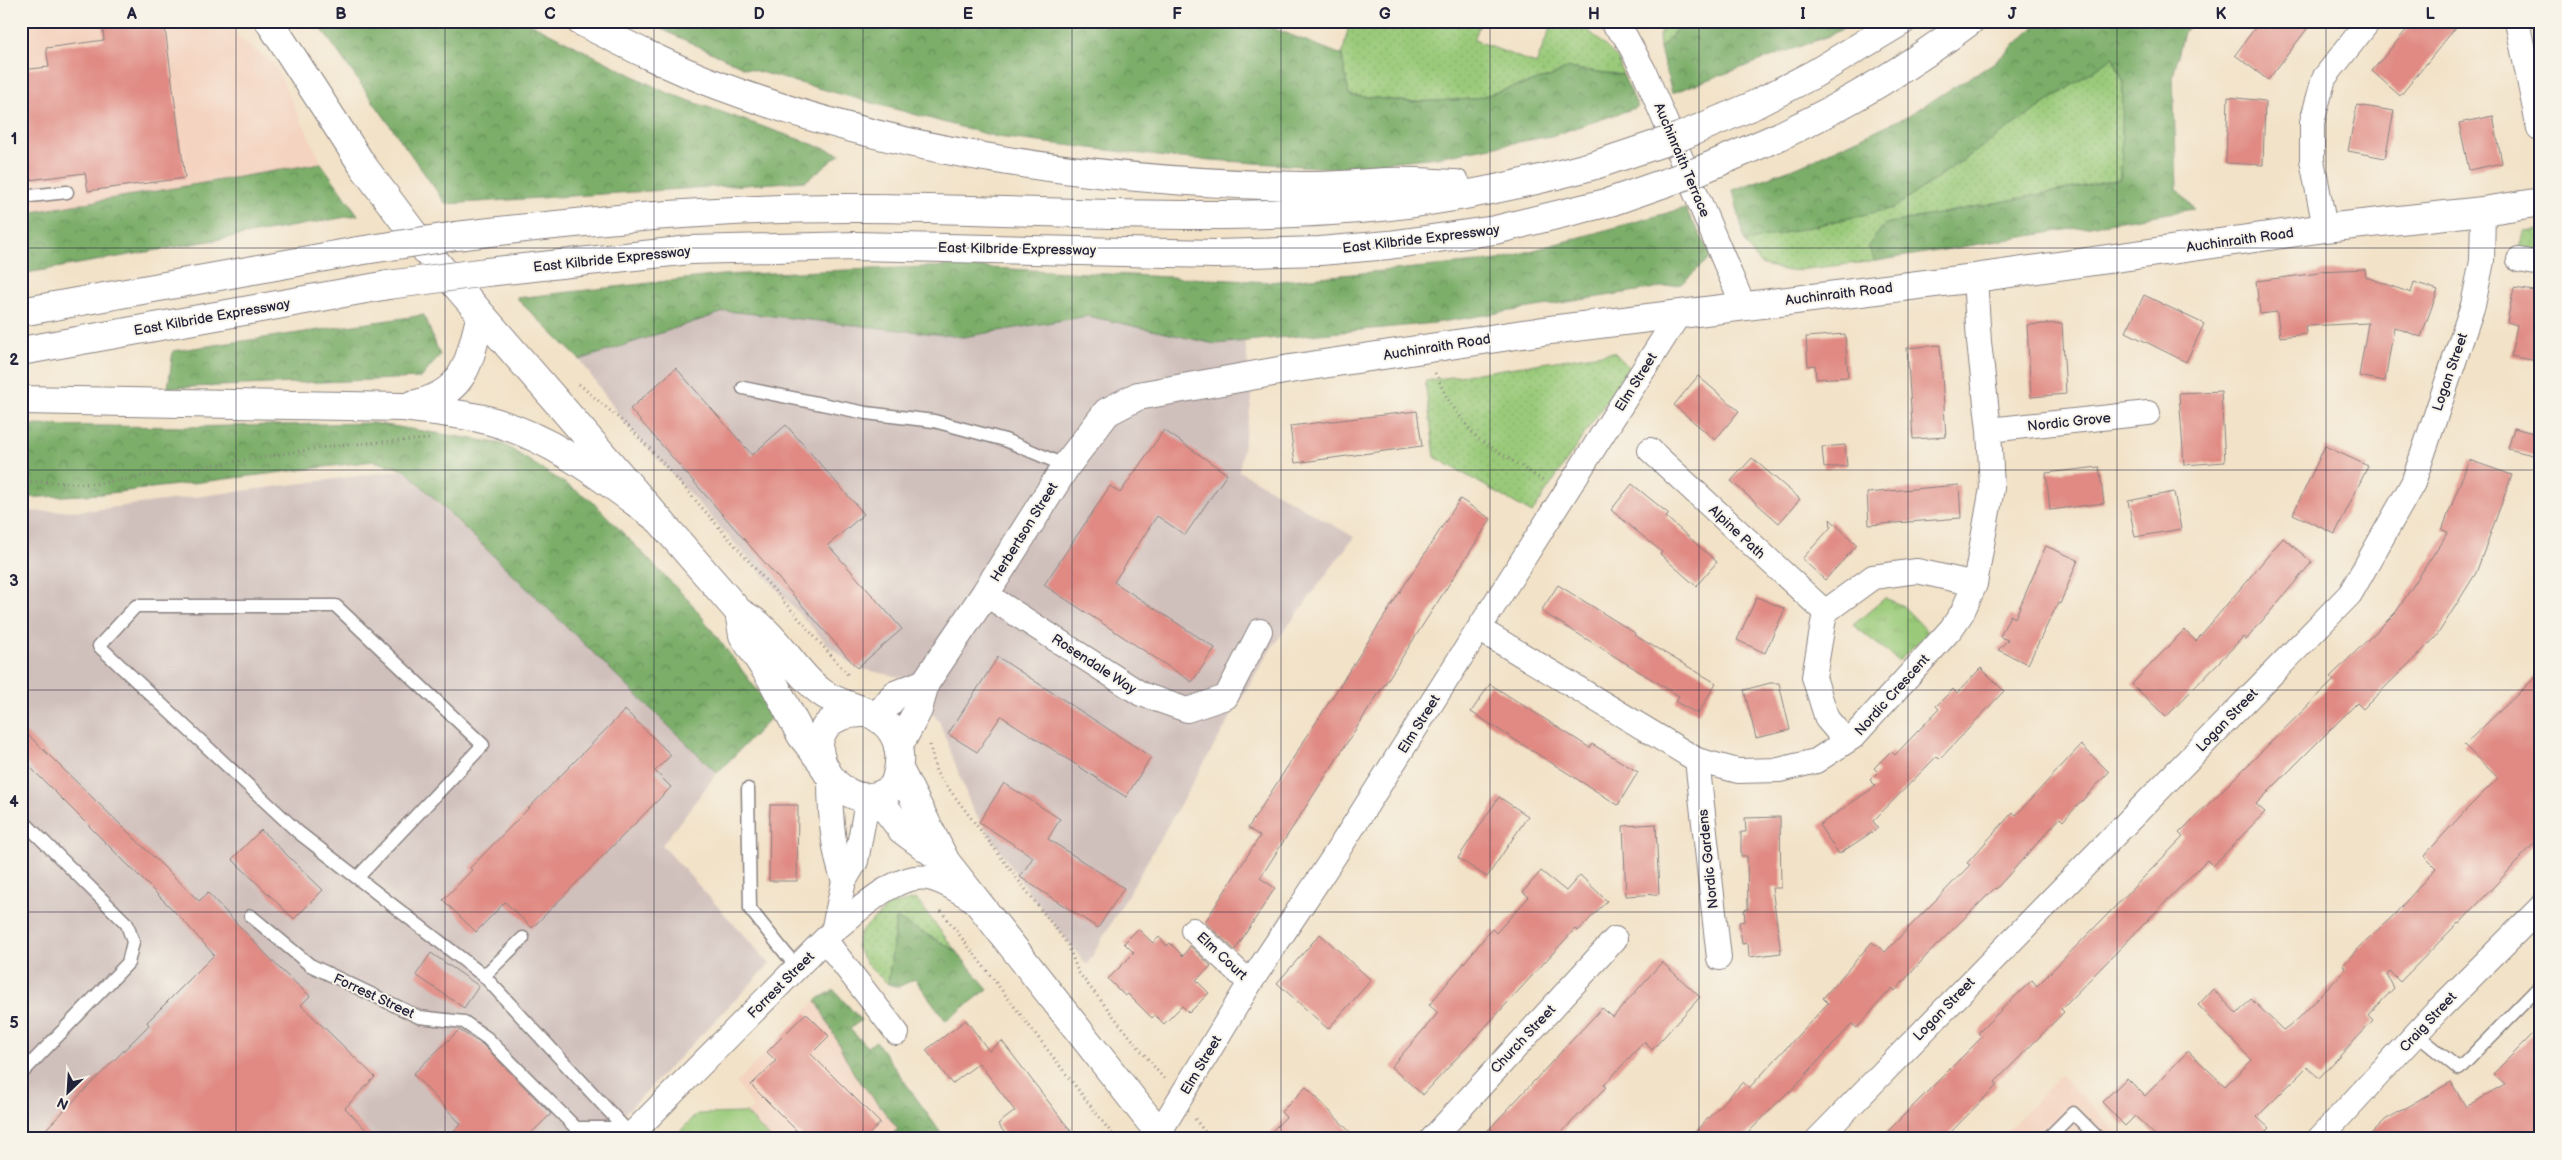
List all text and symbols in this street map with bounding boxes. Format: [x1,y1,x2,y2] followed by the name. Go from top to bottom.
[126,5,137,24] text: A
[335,5,347,24] text: B
[544,5,556,24] text: C
[753,5,765,24] text: D
[963,5,973,24] text: E
[1172,5,1182,24] text: F
[1379,5,1391,24] text: G
[1588,5,1600,24] text: H
[1800,5,1806,24] text: I
[2008,5,2017,24] text: J
[2216,5,2227,24] text: K
[2425,5,2435,24] text: L
[1650,100,1714,220] street label: Auchinraith Terrace
[11,130,17,149] text: 1
[1341,221,1501,257] street label: East Kilbride Expressway
[2185,224,2295,256] street label: Auchinraith Road
[938,239,1097,259] street label: East Kilbride Expressway
[532,242,692,276] street label: East Kilbride Expressway
[1784,279,1894,309] street label: Auchinraith Road
[133,295,292,339] street label: East Kilbride Expressway
[1382,330,1492,364] street label: Auchinraith Road
[2429,330,2472,413] street label: Logan Street
[1611,349,1661,414] street label: Elm Street
[9,351,19,370] text: 2
[2026,409,2112,435] street label: Nordic Grove
[987,479,1062,585] street label: Herbertson Street
[1705,501,1769,563] street label: Alpine Path
[9,572,19,591] text: 3
[1048,630,1140,698] street label: Rosendale Way
[1851,650,1933,739] street label: Nordic Crescent
[2193,684,2262,755] street label: Logan Street
[1394,691,1444,756] street label: Elm Street
[9,793,19,812] text: 4
[1694,808,1722,910] street label: Nordic Gardens
[1193,928,1251,984] street label: Elm Court
[744,948,818,1022] street label: Forrest Street
[331,970,418,1022] street label: Forrest Street
[1910,973,1979,1044] street label: Logan Street
[2396,988,2461,1056] street label: Craig Street
[1487,1001,1559,1077] street label: Church Street
[9,1014,19,1033] text: 5
[1177,1032,1226,1098] street label: Elm Street
[42,1068,92,1118] north arrow
[54,1093,71,1113] text: N

